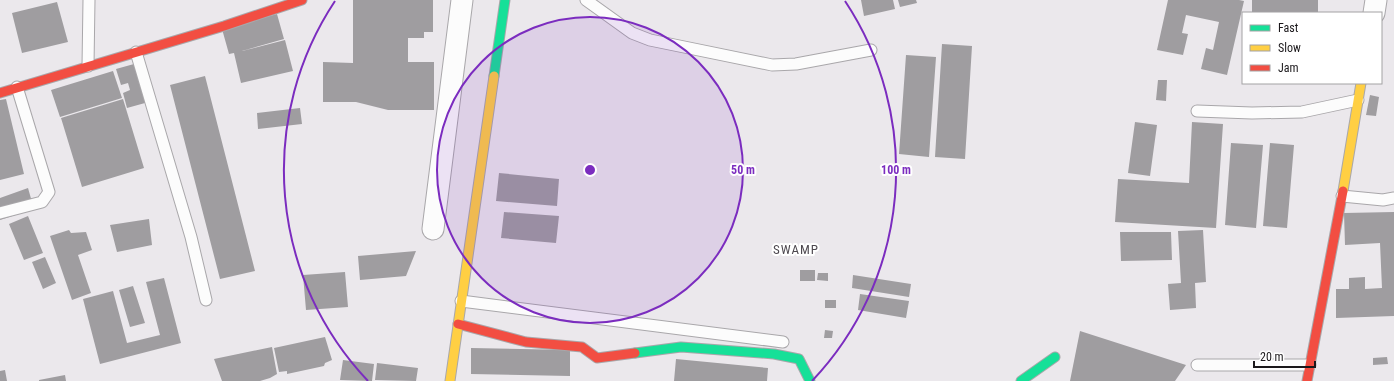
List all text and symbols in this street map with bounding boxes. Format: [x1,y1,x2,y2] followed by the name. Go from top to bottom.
[1242,12,1382,84] legend
[1278,21,1299,35] text: Fast
[1278,41,1301,55] text: Slow
[1278,61,1299,75] text: Jam
[583,163,597,177] centre of rings
[731,163,755,177] text: 50 m
[881,163,911,177] text: 100 m
[773,242,819,257] district label: SWAMP
[1254,343,1315,369] scale bar
[1260,350,1284,364] text: 20 m

